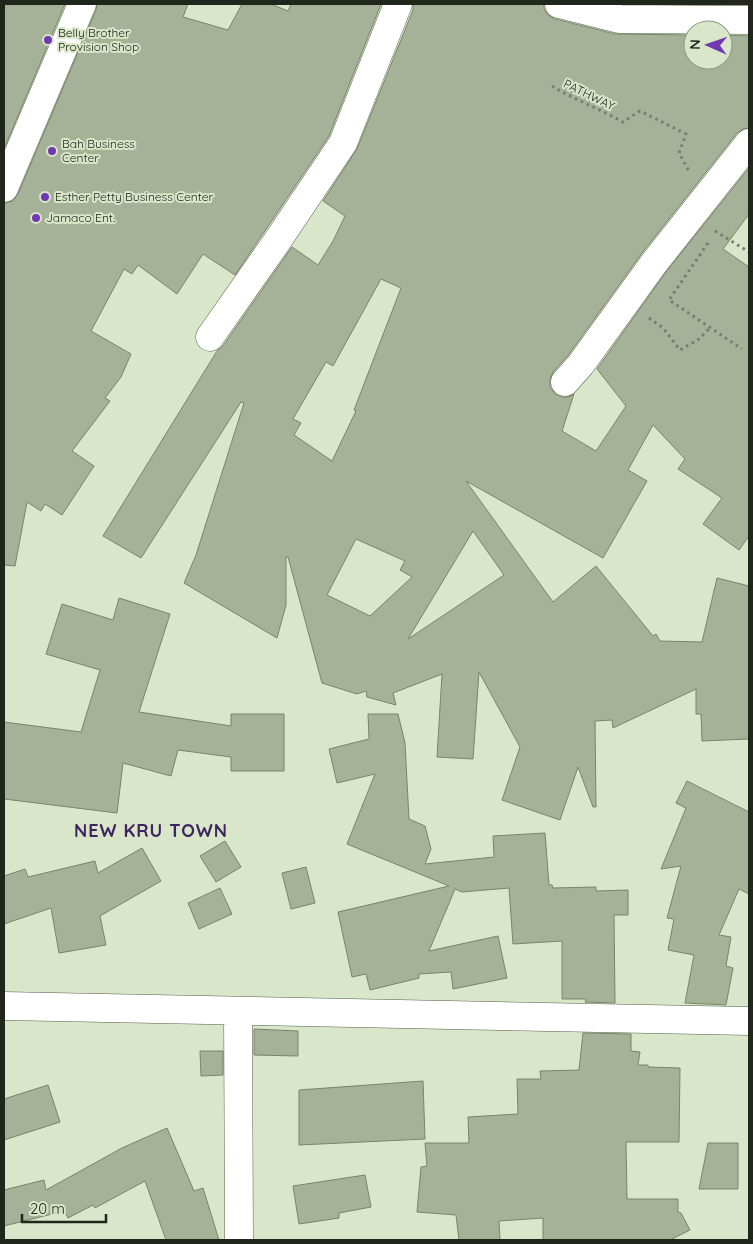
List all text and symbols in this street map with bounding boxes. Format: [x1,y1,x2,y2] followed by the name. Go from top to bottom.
[683,20,733,70] north arrow
[58,25,139,54] place label: Belly Brother Provision Shop
[42,34,54,46] marker: Belly Brother Provision Shop
[686,39,704,50] text: N
[561,76,617,113] street label: PATHWAY
[62,136,135,165] place label: Bah Business Center
[46,145,58,157] marker: Bah Business Center
[55,189,213,204] place label: Esther Petty Business Center
[39,191,51,203] marker: Esther Petty Business Center
[46,210,115,225] place label: Jamaco Ent.
[30,212,42,224] marker: Jamaco Ent.
[74,819,228,842] district label: NEW KRU TOWN
[22,1192,106,1224] scale bar
[30,1199,65,1218] text: 20 m

